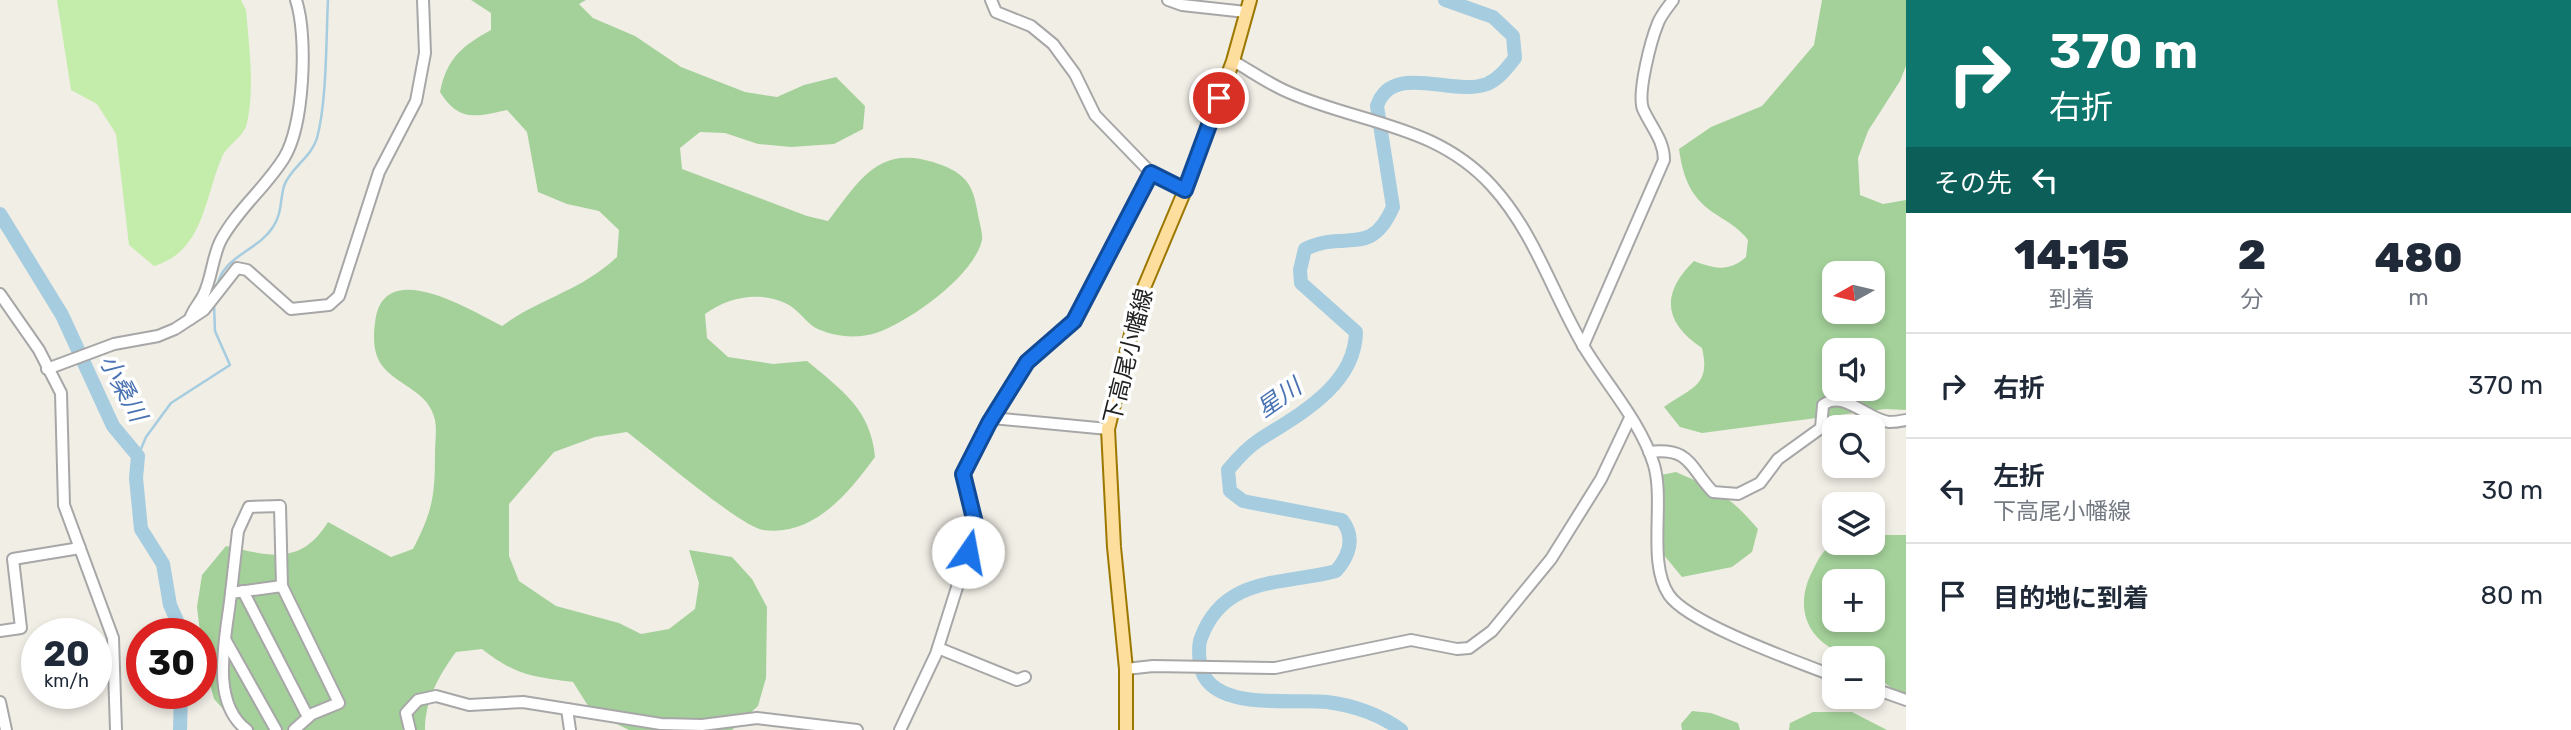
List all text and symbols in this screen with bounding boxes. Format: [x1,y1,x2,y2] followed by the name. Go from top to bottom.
[2049,22,2198,80] text: 370 m
[1934,28,2025,119] icon: right
[1189,68,1249,128] pin
[1200,79,1238,117] icon: arrive
[2049,88,2113,126] text: 右折
[2026,161,2064,199] icon: left
[1934,168,2012,199] text: その先
[2014,230,2129,280] text: 14:15
[2238,230,2266,280] text: 2
[2374,233,2463,283] text: 480
[1822,261,1885,324] north arrow
[1822,261,1885,709] map controls
[2408,283,2429,311] text: m
[2049,285,2095,313] text: 到着
[2240,285,2263,313] text: 分
[1098,286,1158,426] street label: 下高尾小幡線
[1822,338,1885,401] button: sound
[94,350,154,429] water label: 小桑川
[1934,367,1972,405] icon: right
[2468,370,2543,401] text: 370 m
[1251,371,1309,423] water label: 星川
[1993,373,2045,404] text: 右折
[1822,415,1885,478] button: search
[1993,461,2045,492] text: 左折
[1934,472,1972,510] icon: left
[2481,475,2543,506] text: 30 m
[1822,492,1885,555] button: layers
[1993,497,2131,525] text: 下高尾小幡線
[931,515,1005,589] position arrow
[1822,569,1885,632] button: +
[1934,577,1972,615] icon: arrive
[2480,580,2543,611] text: 80 m
[1993,583,2149,614] text: 目的地に到着
[126,618,217,709] speed limit sign: 30
[43,633,90,675] text: 20
[1822,646,1885,709] button: −
[44,670,89,692] text: km/h

